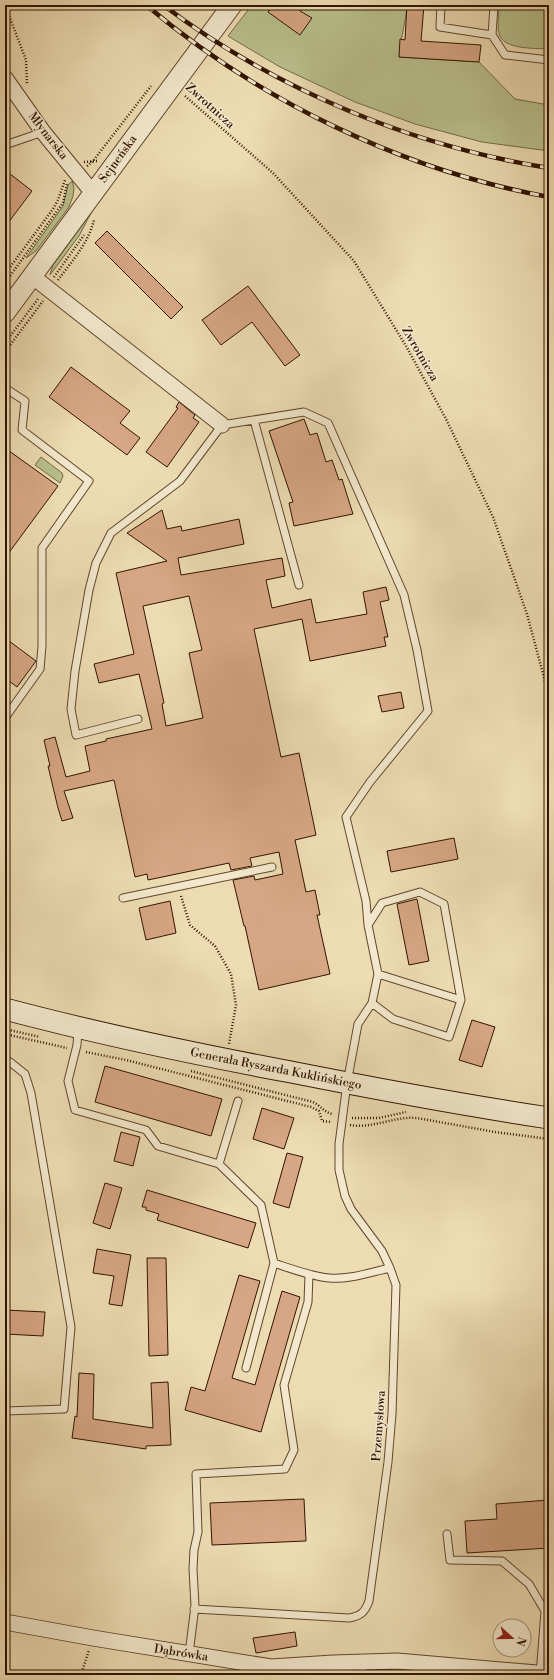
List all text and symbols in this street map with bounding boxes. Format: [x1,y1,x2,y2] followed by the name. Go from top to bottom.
[182,80,238,133] street label: Zwrotnicza
[25,109,72,164] street label: Młynarska
[96,131,141,186] street label: Sejneńska
[398,324,442,385] street label: Zwrotnicza
[189,1045,363,1093] street label: Generała Ryszarda Kuklińskiego
[369,1389,389,1462] street label: Przemysłowa
[492,1618,532,1658] north arrow
[512,1635,528,1648] text: N
[153,1641,210,1665] street label: Dąbrówka

